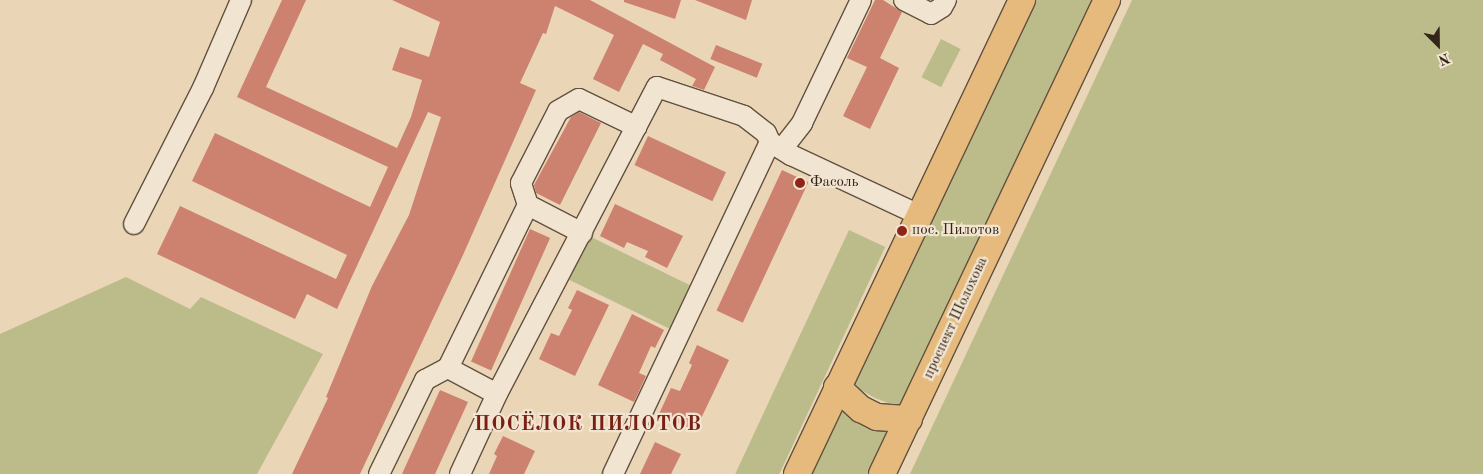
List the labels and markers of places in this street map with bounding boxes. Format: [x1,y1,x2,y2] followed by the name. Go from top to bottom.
[810,174,859,192] place label: Фасоль
[794,177,806,189] marker: Фасоль
[912,222,999,240] place label: пос. Пилотов
[896,225,908,237] marker: пос. Пилотов

